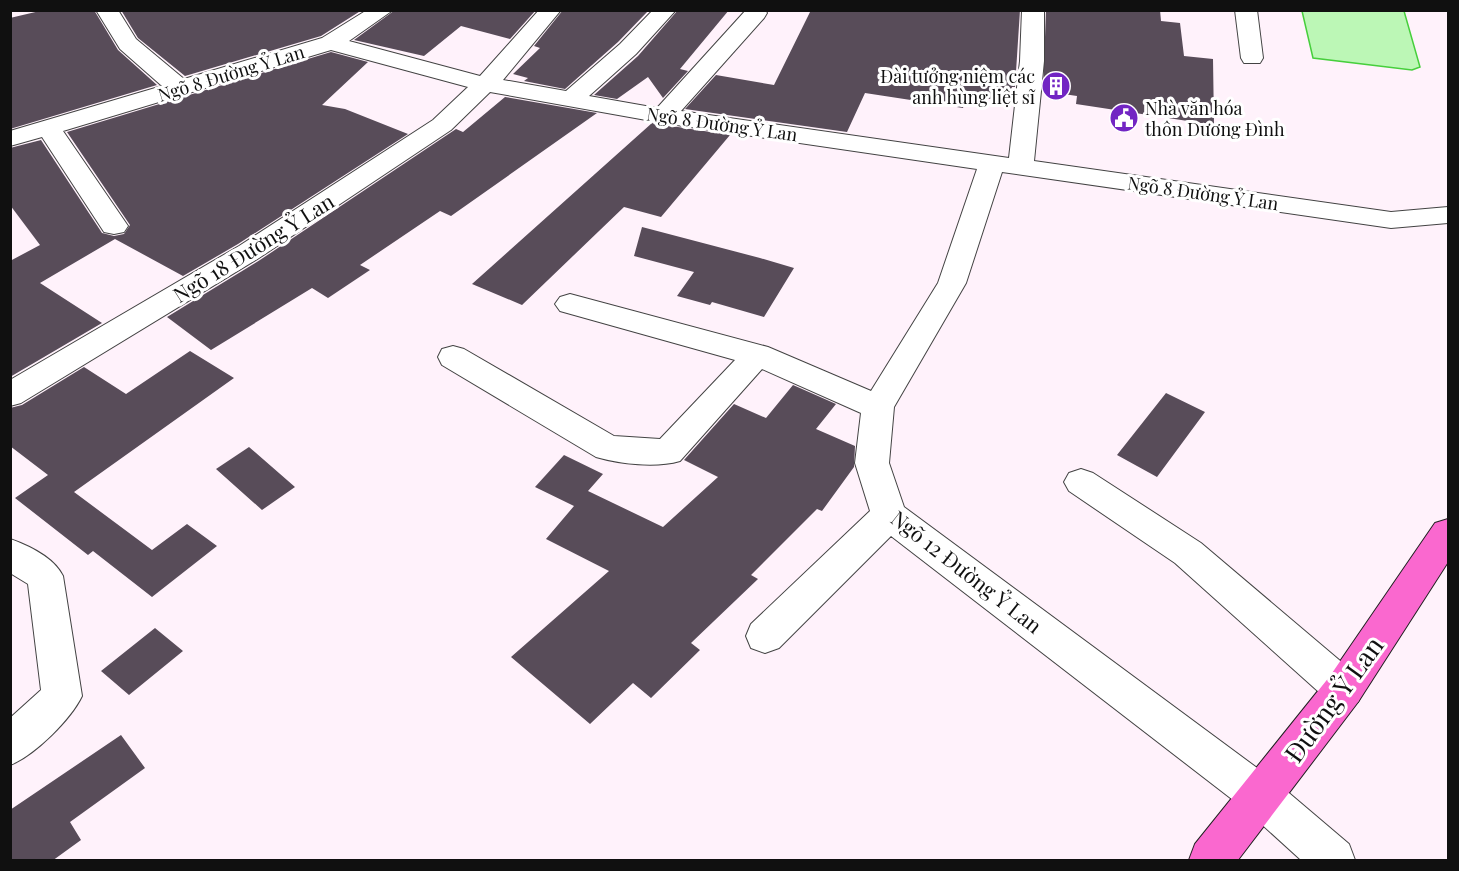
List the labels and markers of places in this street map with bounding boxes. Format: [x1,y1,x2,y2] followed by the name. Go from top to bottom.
[880,64,1036,109] place label: Đài tưởng niệm các anh hùng liệt sĩ
[1040,70,1072,102] building icon: Đài tưởng niệm các anh hùng liệt sĩ
[1145,96,1285,141] place label: Nhà văn hóa thôn Dương Đình
[1108,102,1140,134] public building icon: Nhà văn hóa thôn Dương Đình

